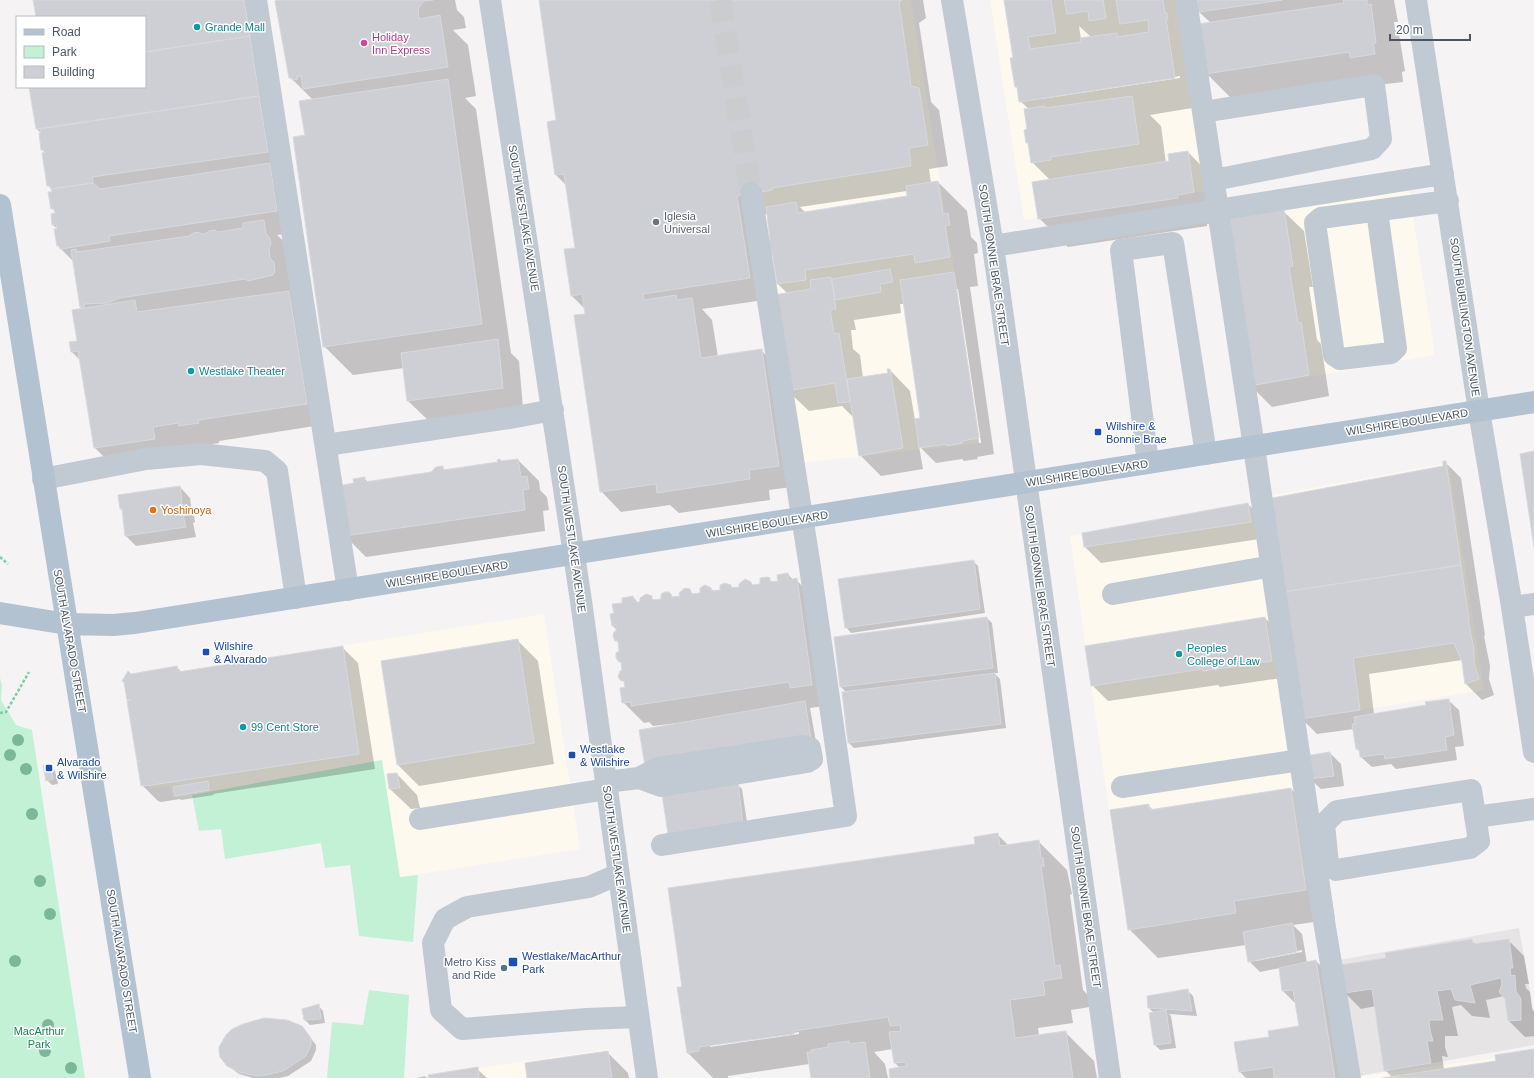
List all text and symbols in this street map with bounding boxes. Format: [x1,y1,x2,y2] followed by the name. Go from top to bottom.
[16,16,146,88] legend
[1390,16,1470,42] scale bar
[205,21,265,33] place label: Grande Mall
[192,22,202,32] marker: Grande Mall
[1396,23,1423,37] text: 20 m
[52,25,81,39] text: Road
[372,31,431,56] place label: Holiday Inn Express
[359,38,369,48] marker: Holiday Inn Express
[52,45,78,59] text: Park
[52,65,95,79] text: Building
[506,144,542,292] street label: SOUTH WESTLAKE AVENUE
[977,183,1011,347] street label: SOUTH BONNIE BRAE STREET
[664,210,710,235] place label: Iglesia Universal
[651,217,661,227] marker: Iglesia Universal
[1448,237,1482,397] street label: SOUTH BURLINGTON AVENUE
[199,365,285,377] place label: Westlake Theater
[186,366,196,376] marker: Westlake Theater
[1345,406,1469,438] street label: WILSHIRE BOULEVARD
[1106,420,1167,445] place label: Wilshire & Bonnie Brae
[1093,427,1103,437] marker: Wilshire & Bonnie Brae
[1025,457,1149,489] street label: WILSHIRE BOULEVARD
[556,465,588,613] street label: SOUTH WESTLAKE AVENUE
[161,504,212,516] place label: Yoshinoya
[1023,504,1057,668] street label: SOUTH BONNIE BRAE STREET
[148,505,158,515] marker: Yoshinoya
[705,508,829,540] street label: WILSHIRE BOULEVARD
[385,558,509,590] street label: WILSHIRE BOULEVARD
[51,568,89,714] street label: SOUTH ALVARADO STREET
[214,640,267,665] place label: Wilshire & Alvarado
[1187,642,1260,667] place label: Peoples College of Law
[201,647,211,657] marker: Wilshire & Alvarado
[1174,649,1184,659] marker: Peoples College of Law
[251,721,319,733] place label: 99 Cent Store
[238,722,248,732] marker: 99 Cent Store
[580,743,630,768] place label: Westlake & Wilshire
[567,750,577,760] marker: Westlake & Wilshire
[57,756,107,781] place label: Alvarado & Wilshire
[44,763,54,773] marker: Alvarado & Wilshire
[601,785,633,933] street label: SOUTH WESTLAKE AVENUE
[1069,825,1103,989] street label: SOUTH BONNIE BRAE STREET
[105,888,139,1034] street label: SOUTH ALVARADO STREET
[522,950,621,975] place label: Westlake/MacArthur Park
[444,956,496,981] place label: Metro Kiss and Ride
[507,956,519,968] marker: Westlake/MacArthur Park
[499,963,509,973] marker: Metro Kiss and Ride
[14,1025,65,1050] park label: MacArthur Park

